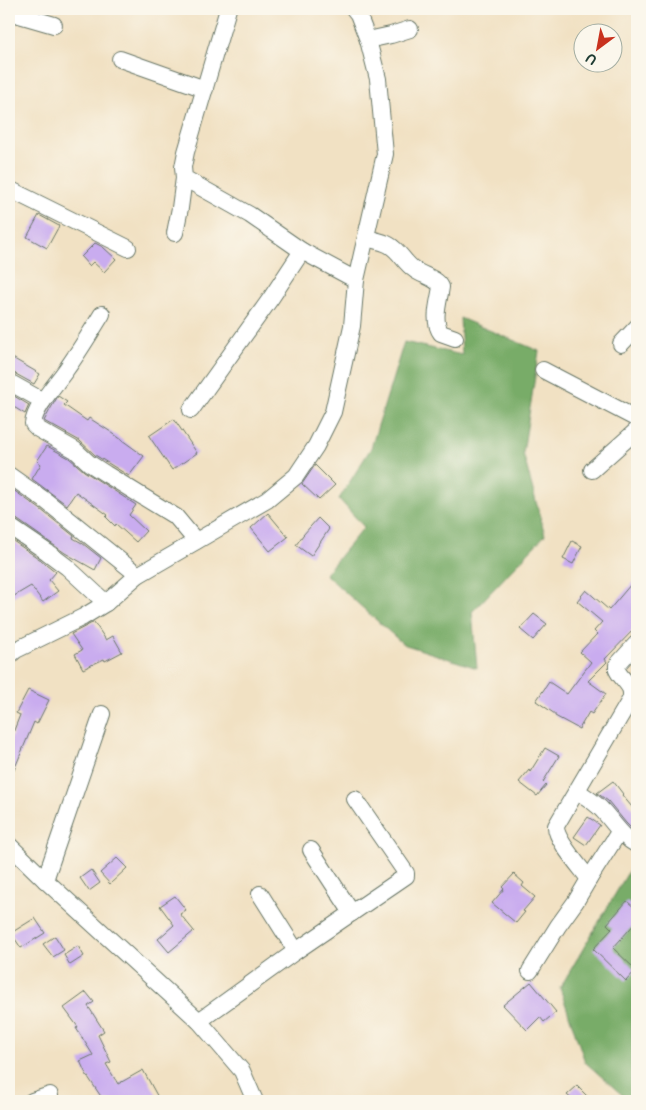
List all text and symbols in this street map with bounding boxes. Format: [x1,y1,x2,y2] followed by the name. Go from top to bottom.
[574,22,624,72] north arrow
[583,49,600,68] text: U

